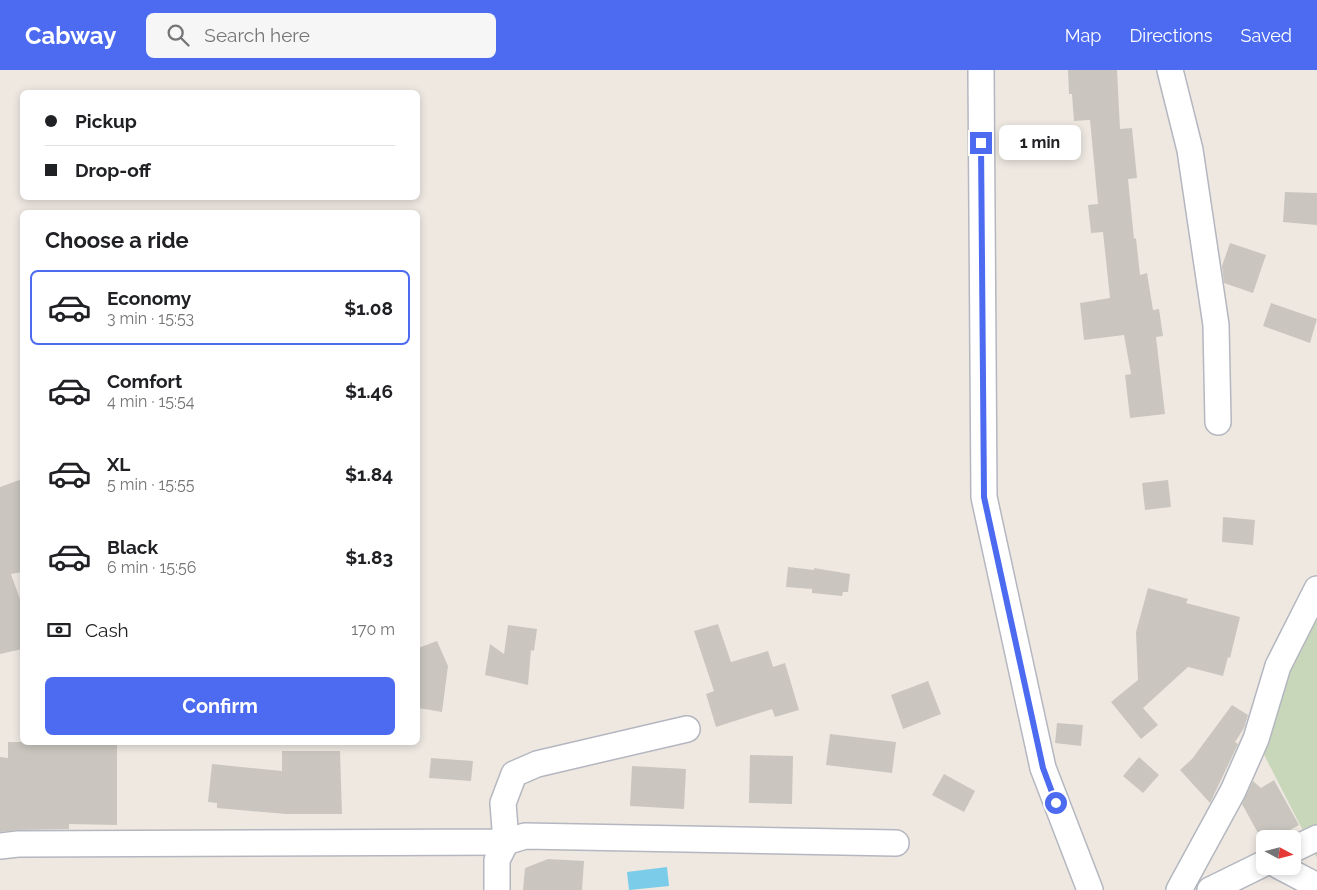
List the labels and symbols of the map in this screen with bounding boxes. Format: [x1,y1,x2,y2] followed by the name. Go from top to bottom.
[998,126,1081,160] callout: 1 min
[970,132,992,154] route end
[1045,792,1067,814] route start
[1256,830,1301,875] north arrow

